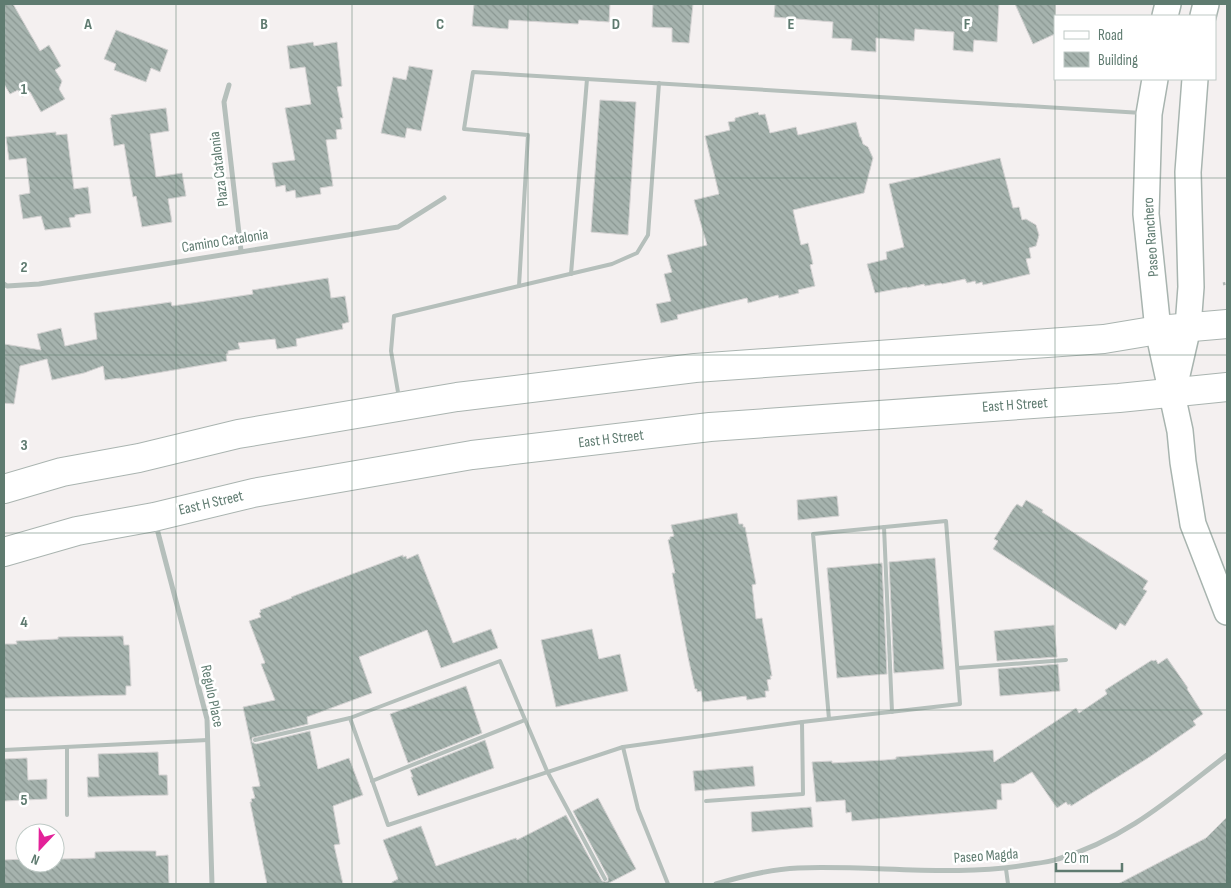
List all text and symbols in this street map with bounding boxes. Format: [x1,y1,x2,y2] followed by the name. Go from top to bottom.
[83,15,92,34] text: A
[260,15,268,34] text: B
[436,15,444,34] text: C
[612,15,620,34] text: D
[788,15,795,34] text: E
[964,15,971,34] text: F
[1054,15,1216,80] legend
[1098,26,1123,45] text: Road
[1098,51,1138,70] text: Building
[21,80,28,99] text: 1
[205,130,233,208] street label: Plaza Catalonia
[1139,197,1163,277] street label: Paseo Ranchero
[180,225,270,257] street label: Camino Catalonia
[20,258,28,277] text: 2
[982,393,1049,417] street label: East H Street
[577,426,645,452] street label: East H Street
[20,436,28,455] text: 3
[177,486,246,520] street label: East H Street
[20,613,28,632] text: 4
[196,663,228,729] street label: Regulo Place
[20,791,28,810] text: 5
[15,823,65,873] north arrow
[1056,840,1122,872] scale bar
[953,844,1019,868] street label: Paseo Magda
[1064,849,1089,868] text: 20 m
[29,850,42,869] text: N

